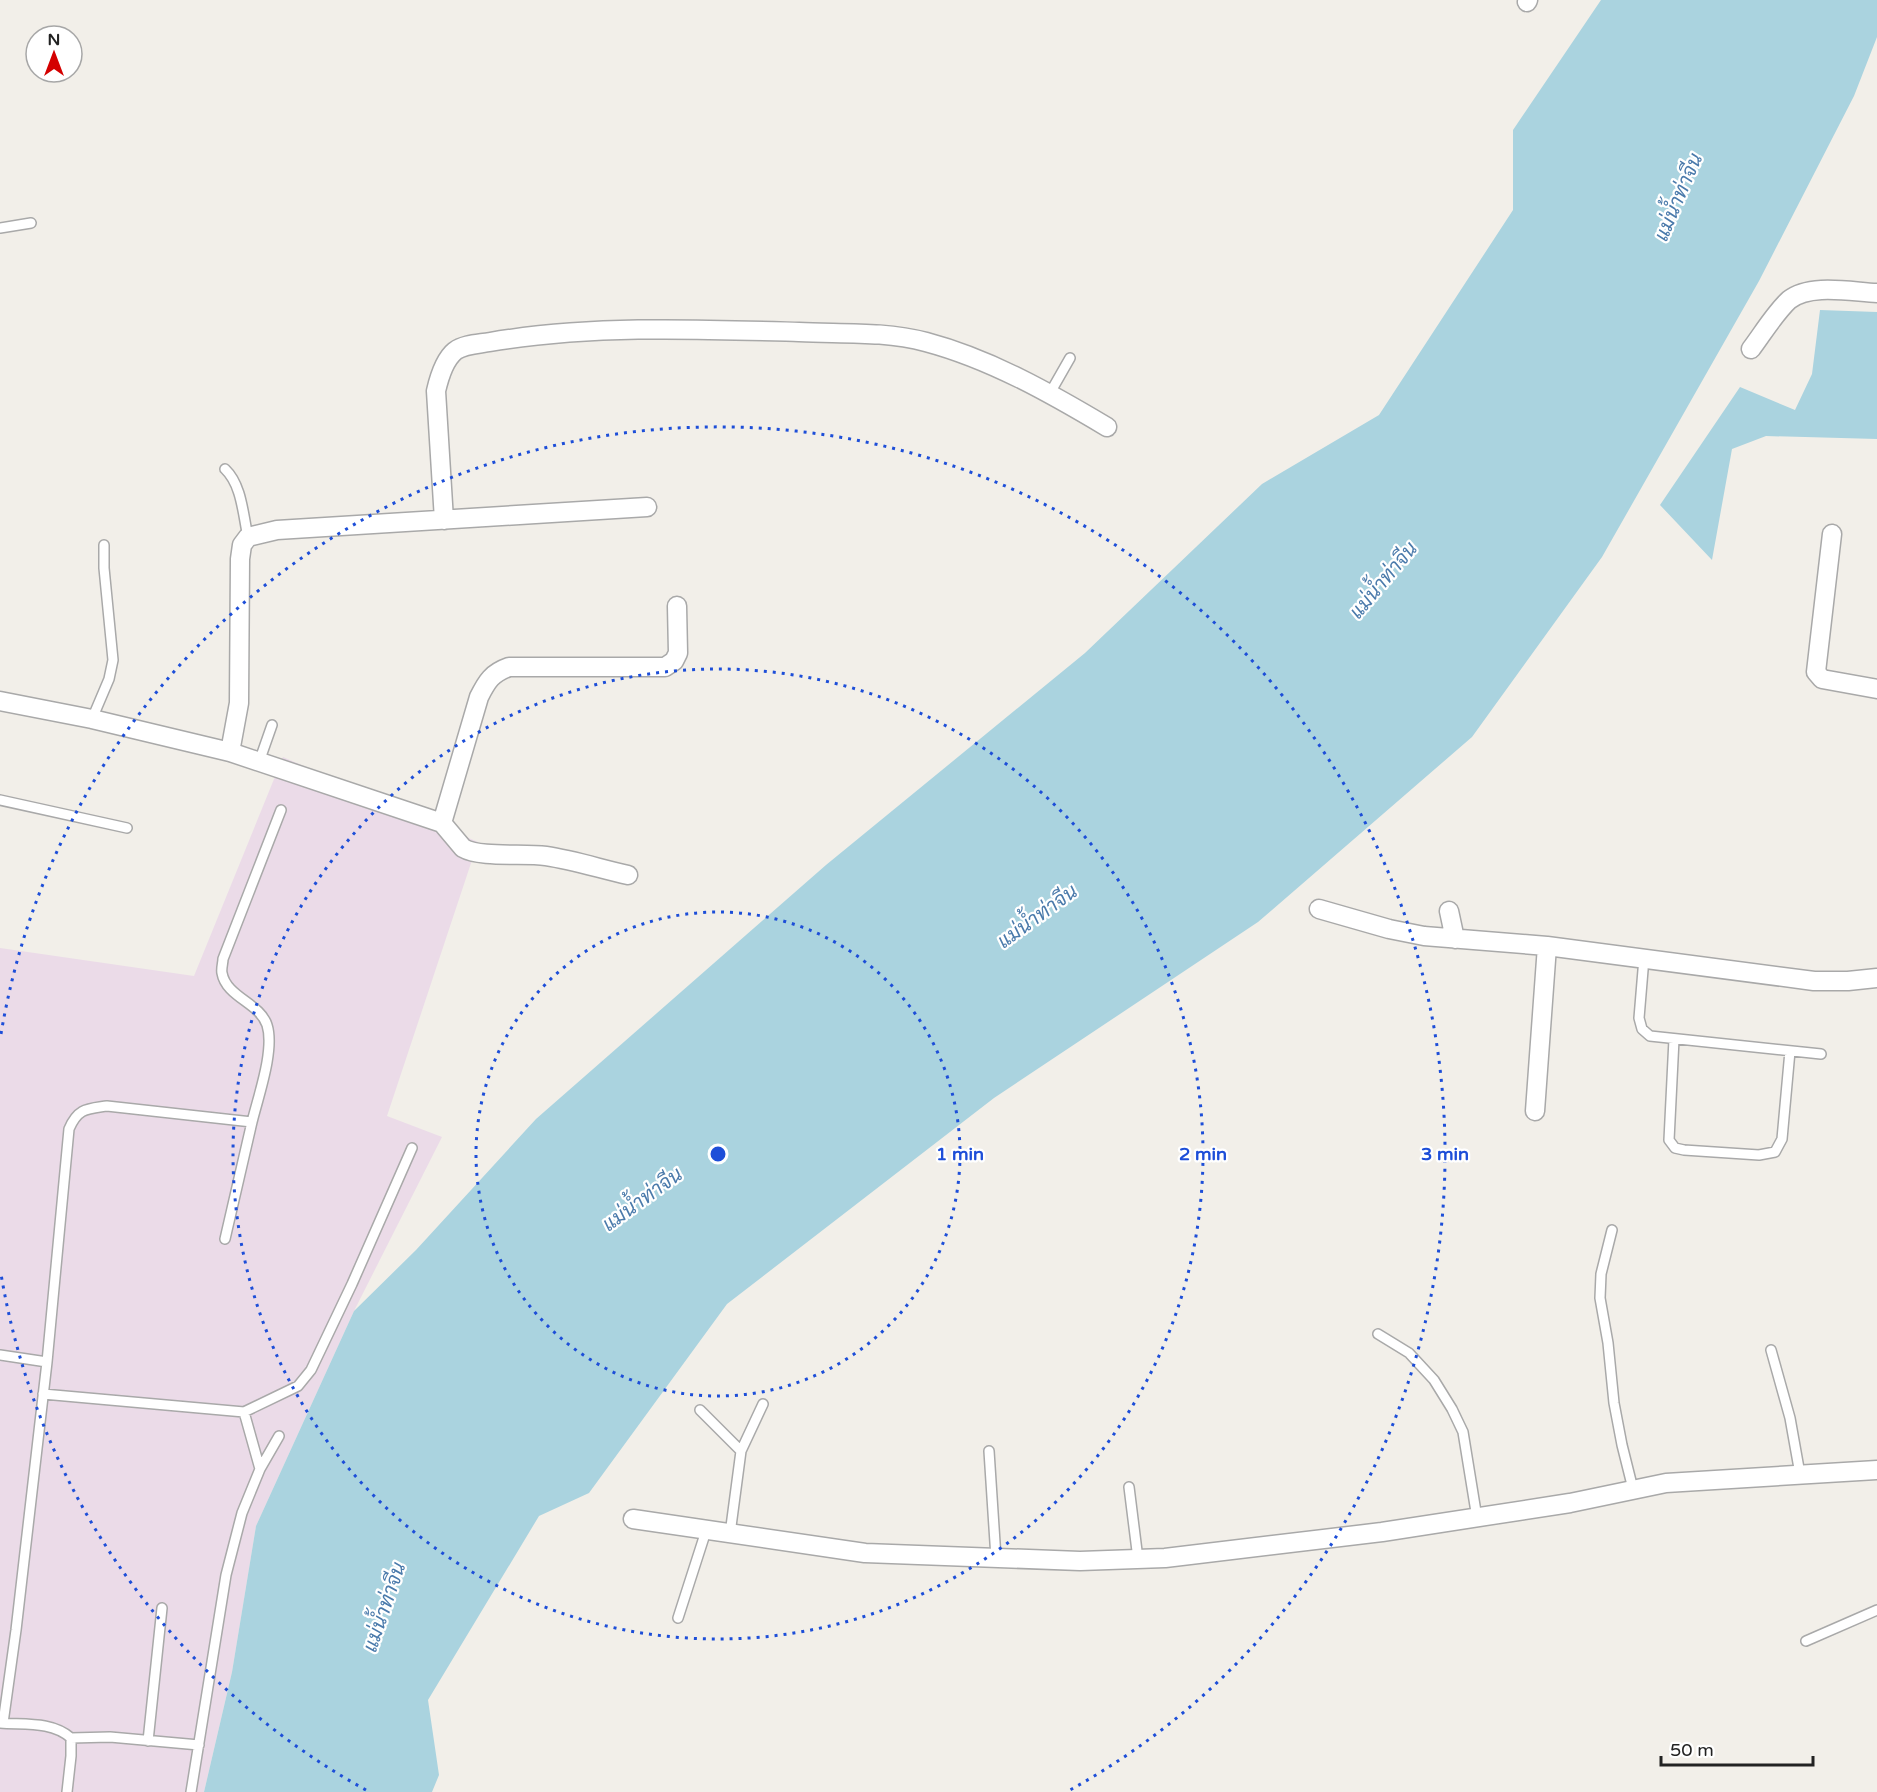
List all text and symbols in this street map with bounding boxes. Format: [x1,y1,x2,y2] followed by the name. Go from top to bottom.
[24,24,84,84] north arrow
[48,30,60,50] text: N
[1643,147,1708,245] water label: แม่น้ำท่าจีน
[1339,533,1423,624] water label: แม่น้ำท่าจีน
[989,874,1082,954] water label: แม่น้ำท่าจีน
[936,1143,984,1165] text: 1 min
[1179,1143,1227,1165] text: 2 min
[1421,1143,1469,1165] text: 3 min
[708,1144,728,1164] centre of rings
[594,1157,687,1237] water label: แม่น้ำท่าจีน
[352,1557,412,1655] water label: แม่น้ำท่าจีน
[1661,1729,1812,1767] scale bar
[1670,1739,1714,1761] text: 50 m

